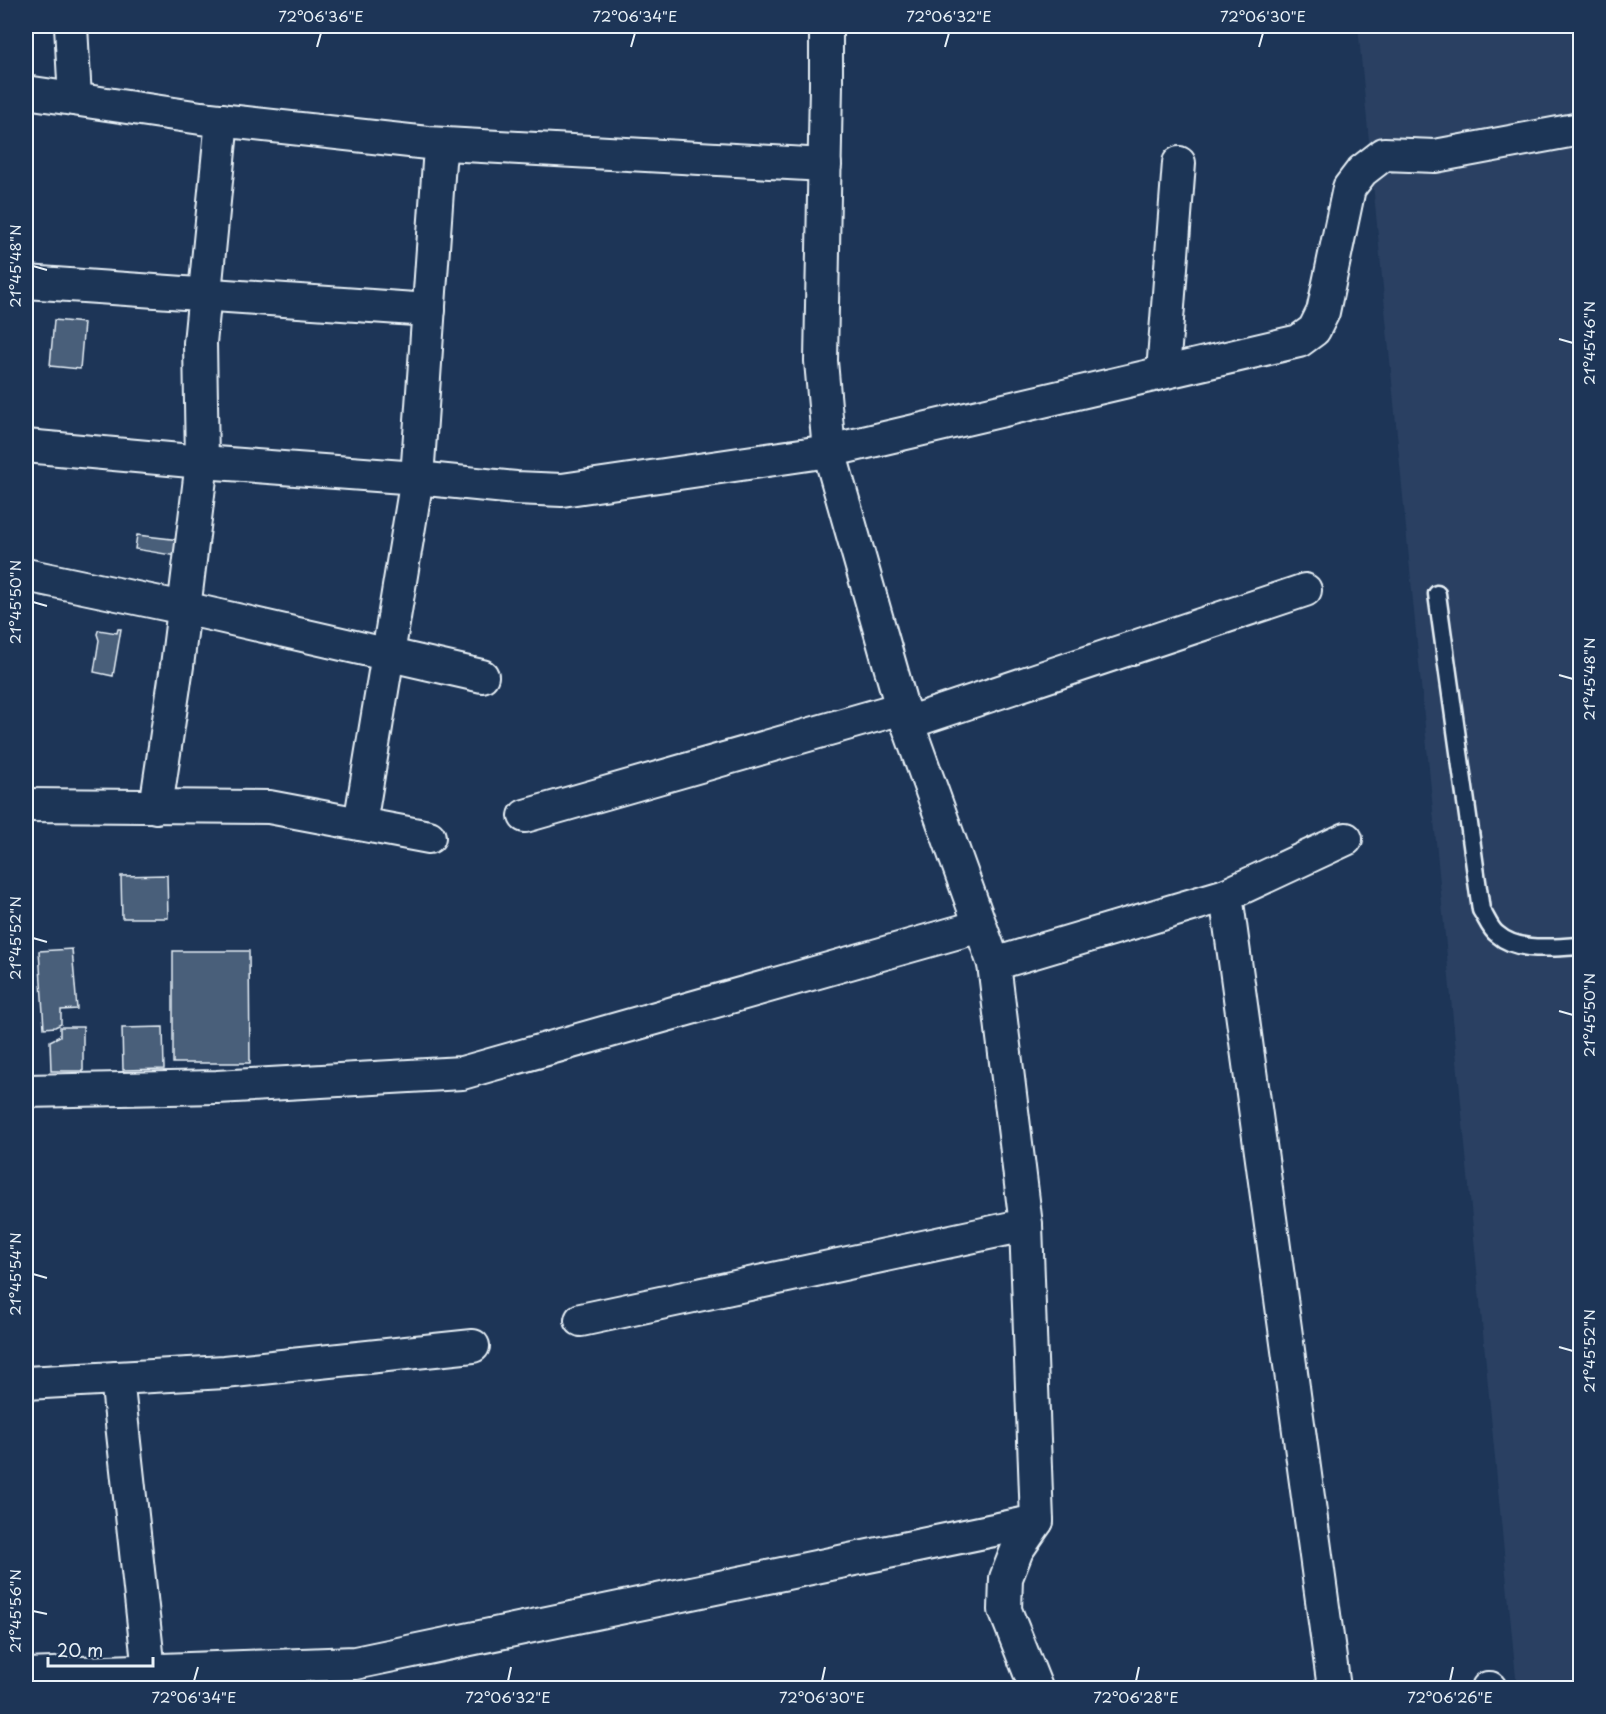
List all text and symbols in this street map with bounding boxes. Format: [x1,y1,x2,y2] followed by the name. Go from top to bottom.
[278,4,364,27] text: 72°06'36"E
[593,4,677,27] text: 72°06'34"E
[906,4,992,27] text: 72°06'32"E
[1220,4,1306,27] text: 72°06'30"E
[3,224,26,308] text: 21°45'48"N
[1577,301,1600,385] text: 21°45'46"N
[3,560,26,644] text: 21°45'50"N
[1577,637,1600,721] text: 21°45'48"N
[3,896,26,980] text: 21°45'52"N
[1577,973,1600,1057] text: 21°45'50"N
[3,1232,26,1316] text: 21°45'54"N
[1577,1309,1600,1393] text: 21°45'52"N
[3,1569,26,1653] text: 21°45'56"N
[48,1630,153,1668] scale bar
[57,1636,103,1663] text: 20 m
[152,1685,236,1708] text: 72°06'34"E
[465,1685,551,1708] text: 72°06'32"E
[779,1685,865,1708] text: 72°06'30"E
[1093,1685,1179,1708] text: 72°06'28"E
[1407,1685,1493,1708] text: 72°06'26"E

